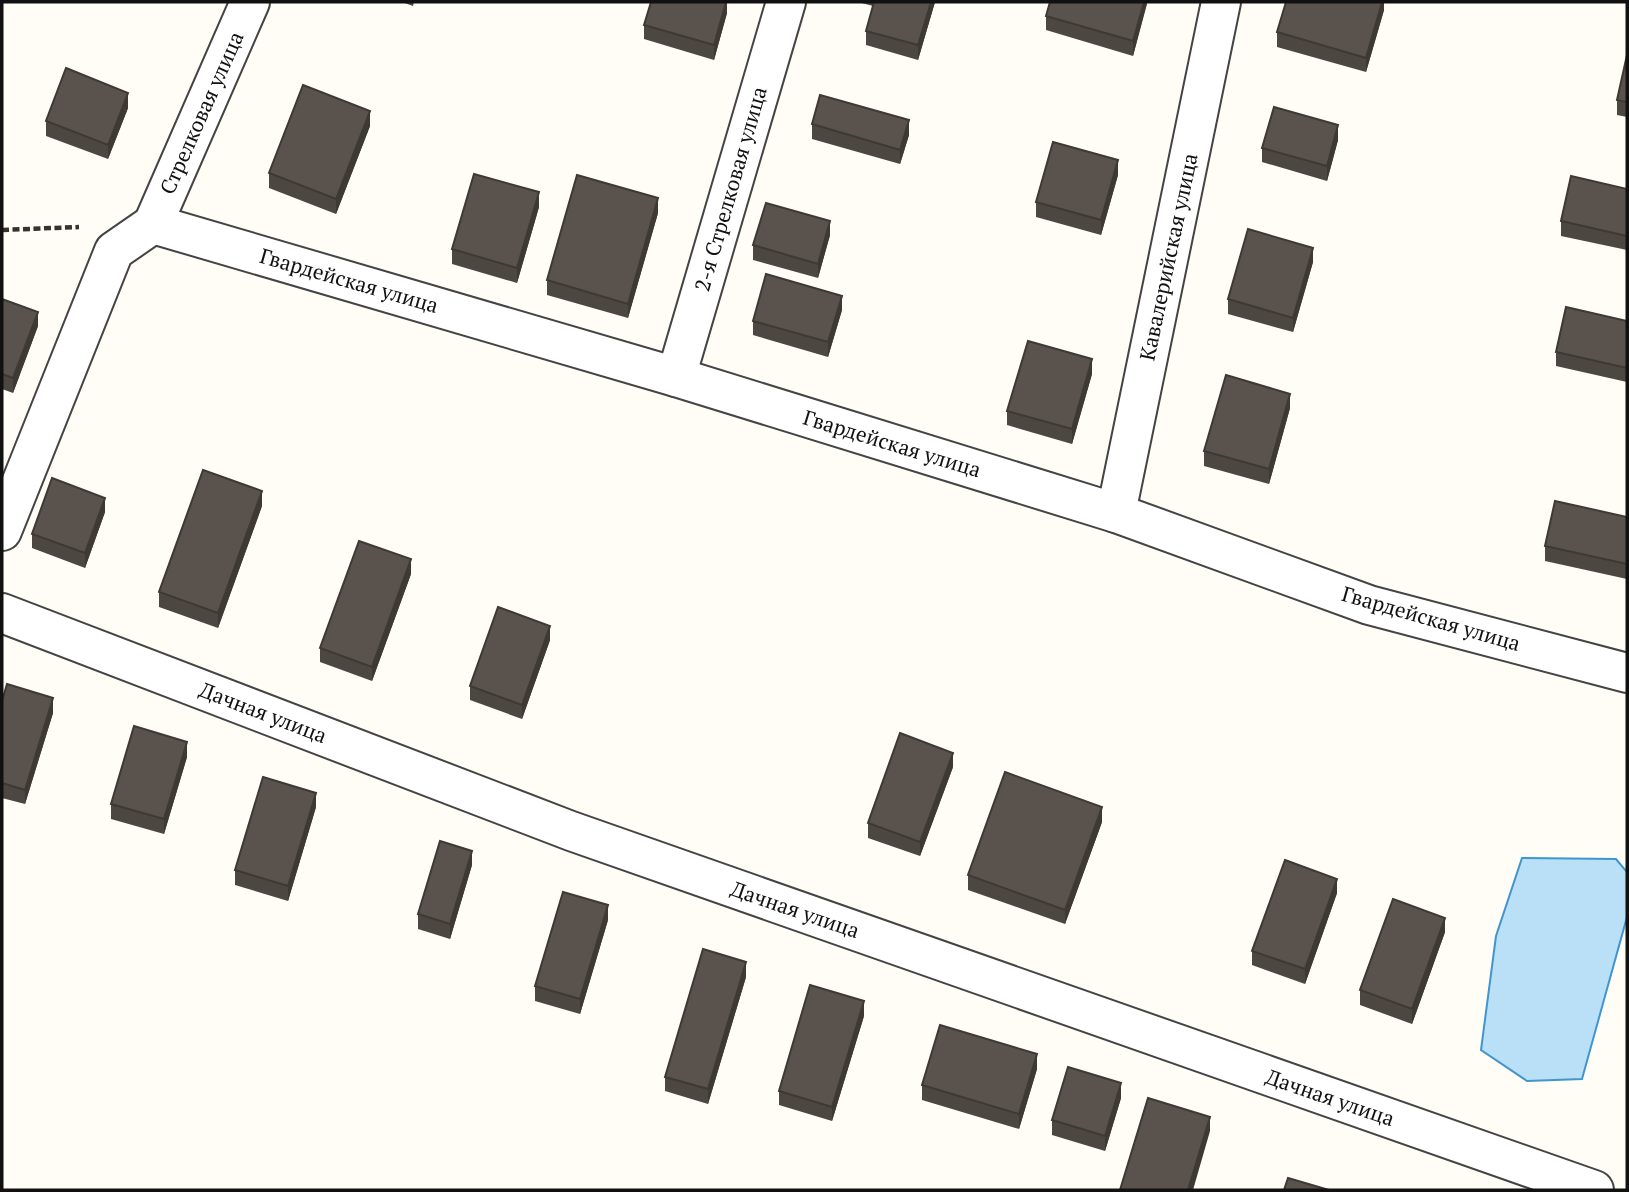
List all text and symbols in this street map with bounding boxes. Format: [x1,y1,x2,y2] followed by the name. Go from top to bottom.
[153,26,250,198] street label: Стрелковая улица
[687,83,773,294] street label: 2-я Стрелковая улица
[1132,150,1204,363] street label: Кавалерийская улица
[257,241,442,319] street label: Гвардейская улица
[800,403,985,484] street label: Гвардейская улица
[1339,579,1524,657] street label: Гвардейская улица
[196,675,331,749] street label: Дачная улица
[727,874,864,944] street label: Дачная улица
[1262,1062,1399,1132] street label: Дачная улица

